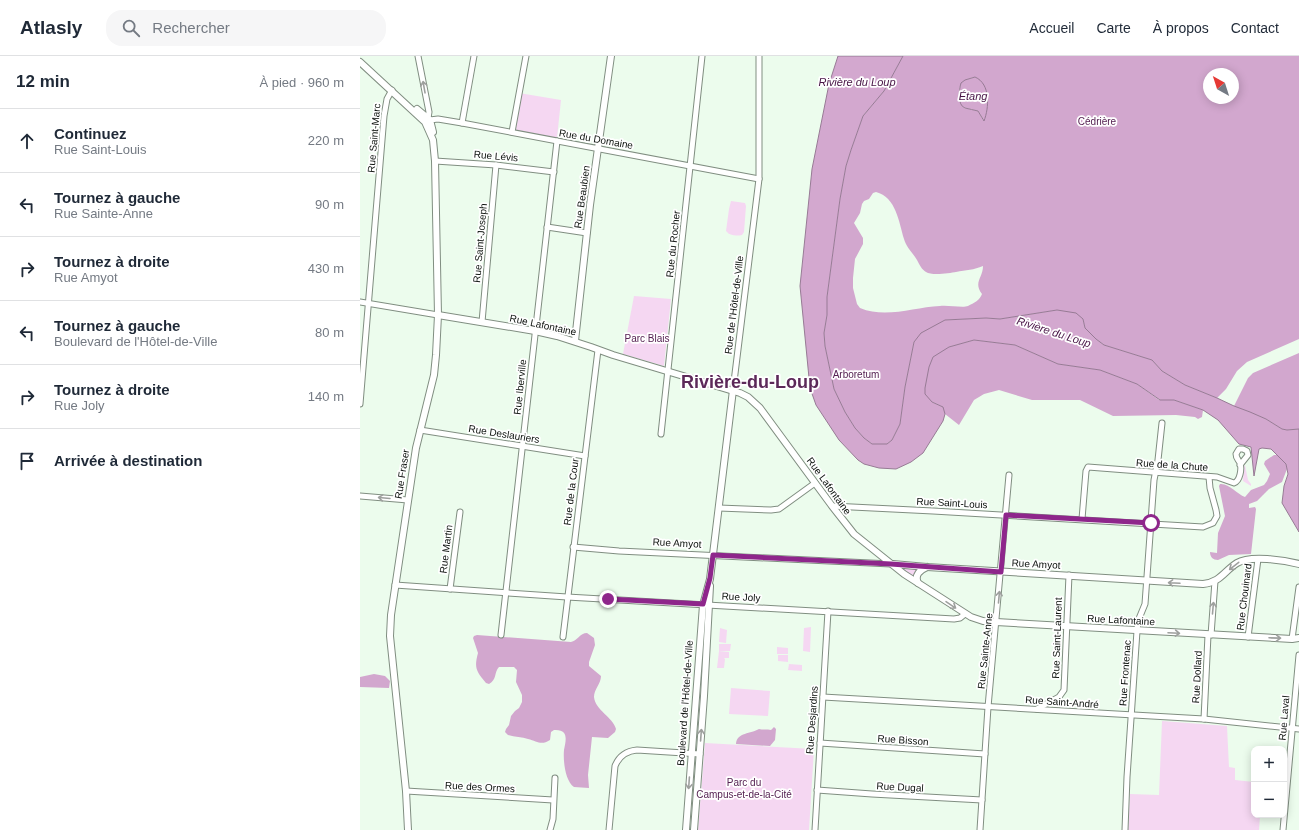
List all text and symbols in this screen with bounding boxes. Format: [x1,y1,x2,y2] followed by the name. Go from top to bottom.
[106,10,386,46] search box
[20,17,82,38] text: Atlasly
[120,17,142,39] icon: search
[152,19,230,36] text: Rechercher
[1029,20,1074,36] text: Accueil
[1096,20,1131,36] text: Carte
[1153,20,1209,36] text: À propos
[1231,20,1279,36] text: Contact
[1203,68,1239,104] north arrow
[16,72,70,91] text: 12 min
[259,75,344,90] text: À pied · 960 m
[818,76,896,88] water label: Rivière du Loup
[420,81,428,94] one-way arrow
[959,90,988,102] water label: Étang
[365,103,383,173] street label: Rue Saint-Marc
[1078,116,1117,127] park label: Cédrière
[54,125,127,142] text: Continuez
[558,127,634,151] street label: Rue du Domaine
[16,130,38,152] icon: ahead
[308,133,344,148] text: 220 m
[54,142,147,157] text: Rue Saint-Louis
[473,149,519,163] street label: Rue Lévis
[572,165,592,229] street label: Rue Beaubien
[54,189,180,206] text: Tournez à gauche
[16,194,38,216] icon: left
[315,197,344,212] text: 90 m
[471,203,489,283] street label: Rue Saint-Joseph
[54,206,153,221] text: Rue Sainte-Anne
[664,209,682,278] street label: Rue du Rocher
[54,253,170,270] text: Tournez à droite
[723,255,746,355] street label: Rue de l'Hôtel-de-Ville
[16,258,38,280] icon: right
[308,261,344,276] text: 430 m
[54,270,118,285] text: Rue Amyot
[509,313,578,338] street label: Rue Lafontaine
[1016,314,1092,350] water label: Rivière du Loup
[54,317,180,334] text: Tournez à gauche
[16,322,38,344] icon: left
[315,325,344,340] text: 80 m
[624,333,670,344] park label: Parc Blais
[54,334,217,349] text: Boulevard de l'Hôtel-de-Ville
[512,358,528,415] street label: Rue Iberville
[833,369,879,380] park label: Arboretum
[681,372,819,392] district label: Rivière-du-Loup
[54,381,170,398] text: Tournez à droite
[16,386,38,408] icon: right
[308,389,344,404] text: 140 m
[54,398,105,413] text: Rue Joly
[468,423,540,445] street label: Rue Deslauriers
[393,448,411,500] street label: Rue Fraser
[16,450,38,472] icon: arrive
[54,452,202,469] text: Arrivée à destination
[805,455,854,517] street label: Rue Lafontaine
[561,457,581,526] street label: Rue de la Cour
[1136,457,1209,473] street label: Rue de la Chute
[378,495,391,502] one-way arrow
[916,496,988,510] street label: Rue Saint-Louis
[1142,514,1160,532] route start
[438,524,454,574] street label: Rue Martin
[652,536,702,550] street label: Rue Amyot
[1011,557,1061,571] street label: Rue Amyot
[1229,562,1240,570] one-way arrow
[1234,563,1254,631] street label: Rue Chouinard
[1168,579,1181,586] one-way arrow
[599,590,617,608] route end
[721,590,761,604] street label: Rue Joly
[995,591,1002,604] one-way arrow
[1050,597,1064,679] street label: Rue Saint-Laurent
[945,601,956,609] one-way arrow
[1209,602,1217,615] one-way arrow
[976,612,994,689] street label: Rue Sainte-Anne
[1087,613,1156,627] street label: Rue Lafontaine
[1167,629,1180,636] one-way arrow
[1268,634,1281,642] one-way arrow
[675,639,695,766] street label: Boulevard de l'Hôtel-de-Ville
[1117,640,1133,706] street label: Rue Frontenac
[1190,650,1204,704] street label: Rue Dollard
[804,686,820,754] street label: Rue Desjardins
[1025,694,1100,710] street label: Rue Saint-André
[1277,695,1291,741] street label: Rue Laval
[698,729,705,742] one-way arrow
[877,733,929,747] street label: Rue Bisson
[1251,746,1287,818] map controls
[1251,746,1287,782] button: +
[686,776,693,789] one-way arrow
[696,777,792,800] park label: Parc du Campus-et-de-la-Cité
[445,780,515,794] street label: Rue des Ormes
[876,780,924,794] street label: Rue Dugal
[1251,782,1287,818] button: −

